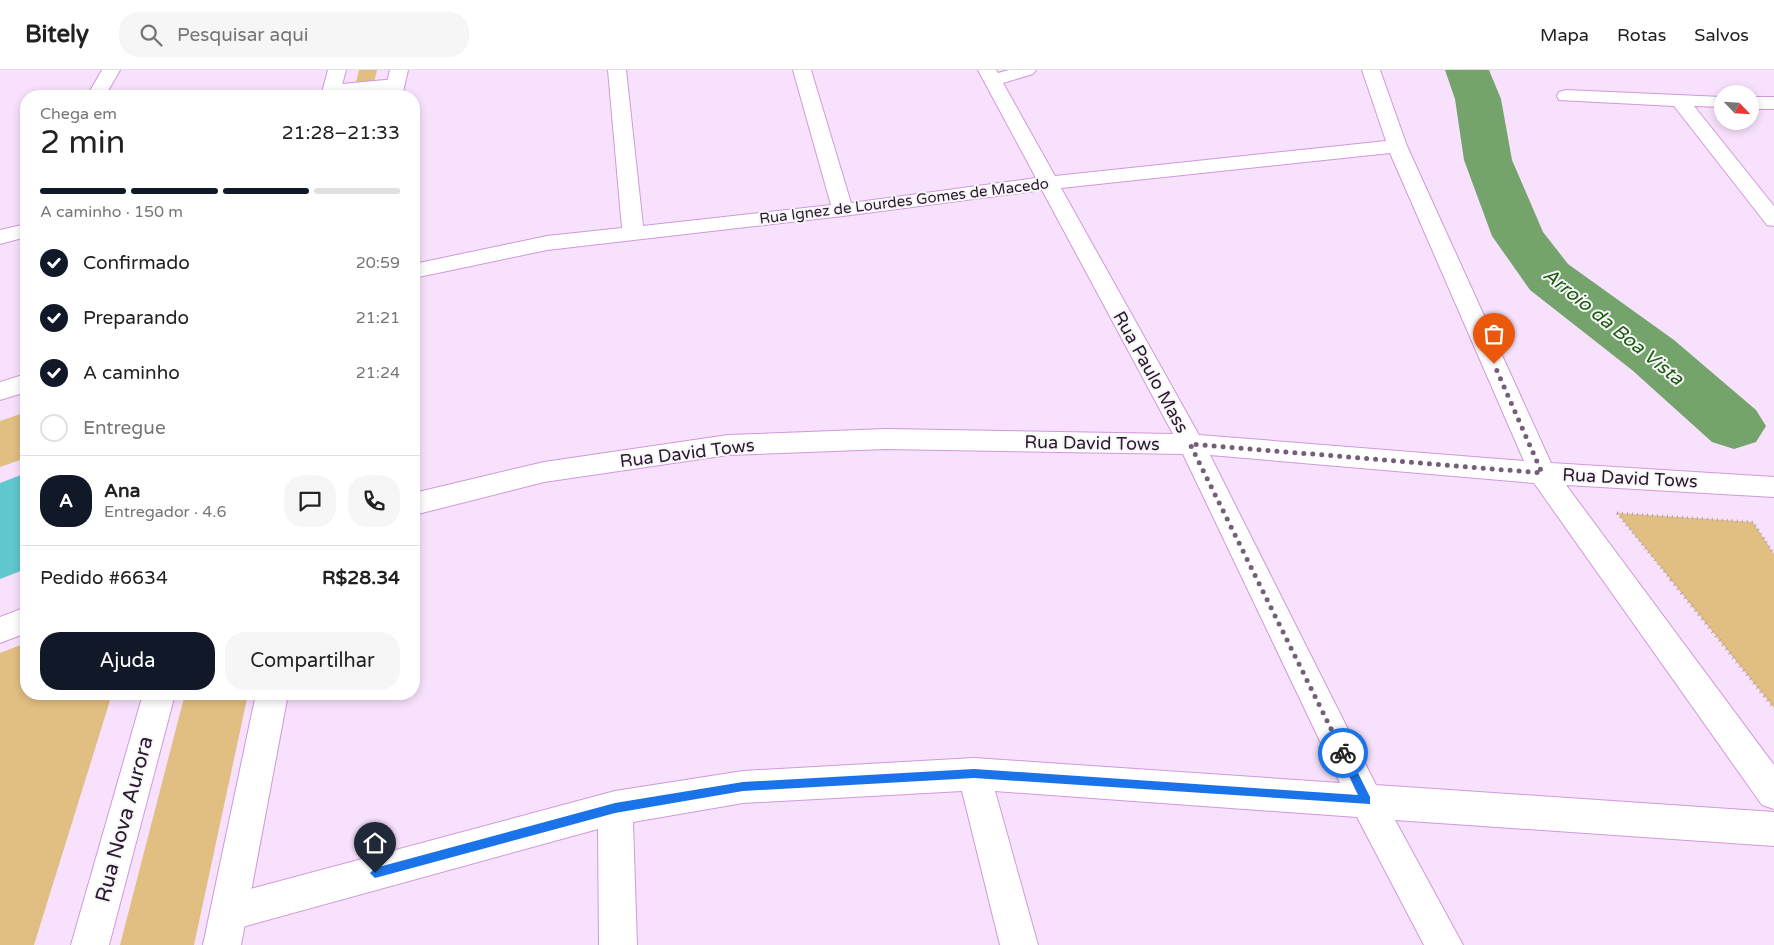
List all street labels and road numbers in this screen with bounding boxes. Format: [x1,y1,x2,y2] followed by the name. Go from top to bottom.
[758,174,1050,228] street label: Rua Ignez de Lourdes Gomes de Macedo
[1108,307,1194,437] street label: Rua Paulo Mass
[1024,431,1160,455] street label: Rua David Tows
[618,434,756,472] street label: Rua David Tows
[1562,463,1698,493] street label: Rua David Tows
[90,733,159,905] street label: Rua Nova Aurora

